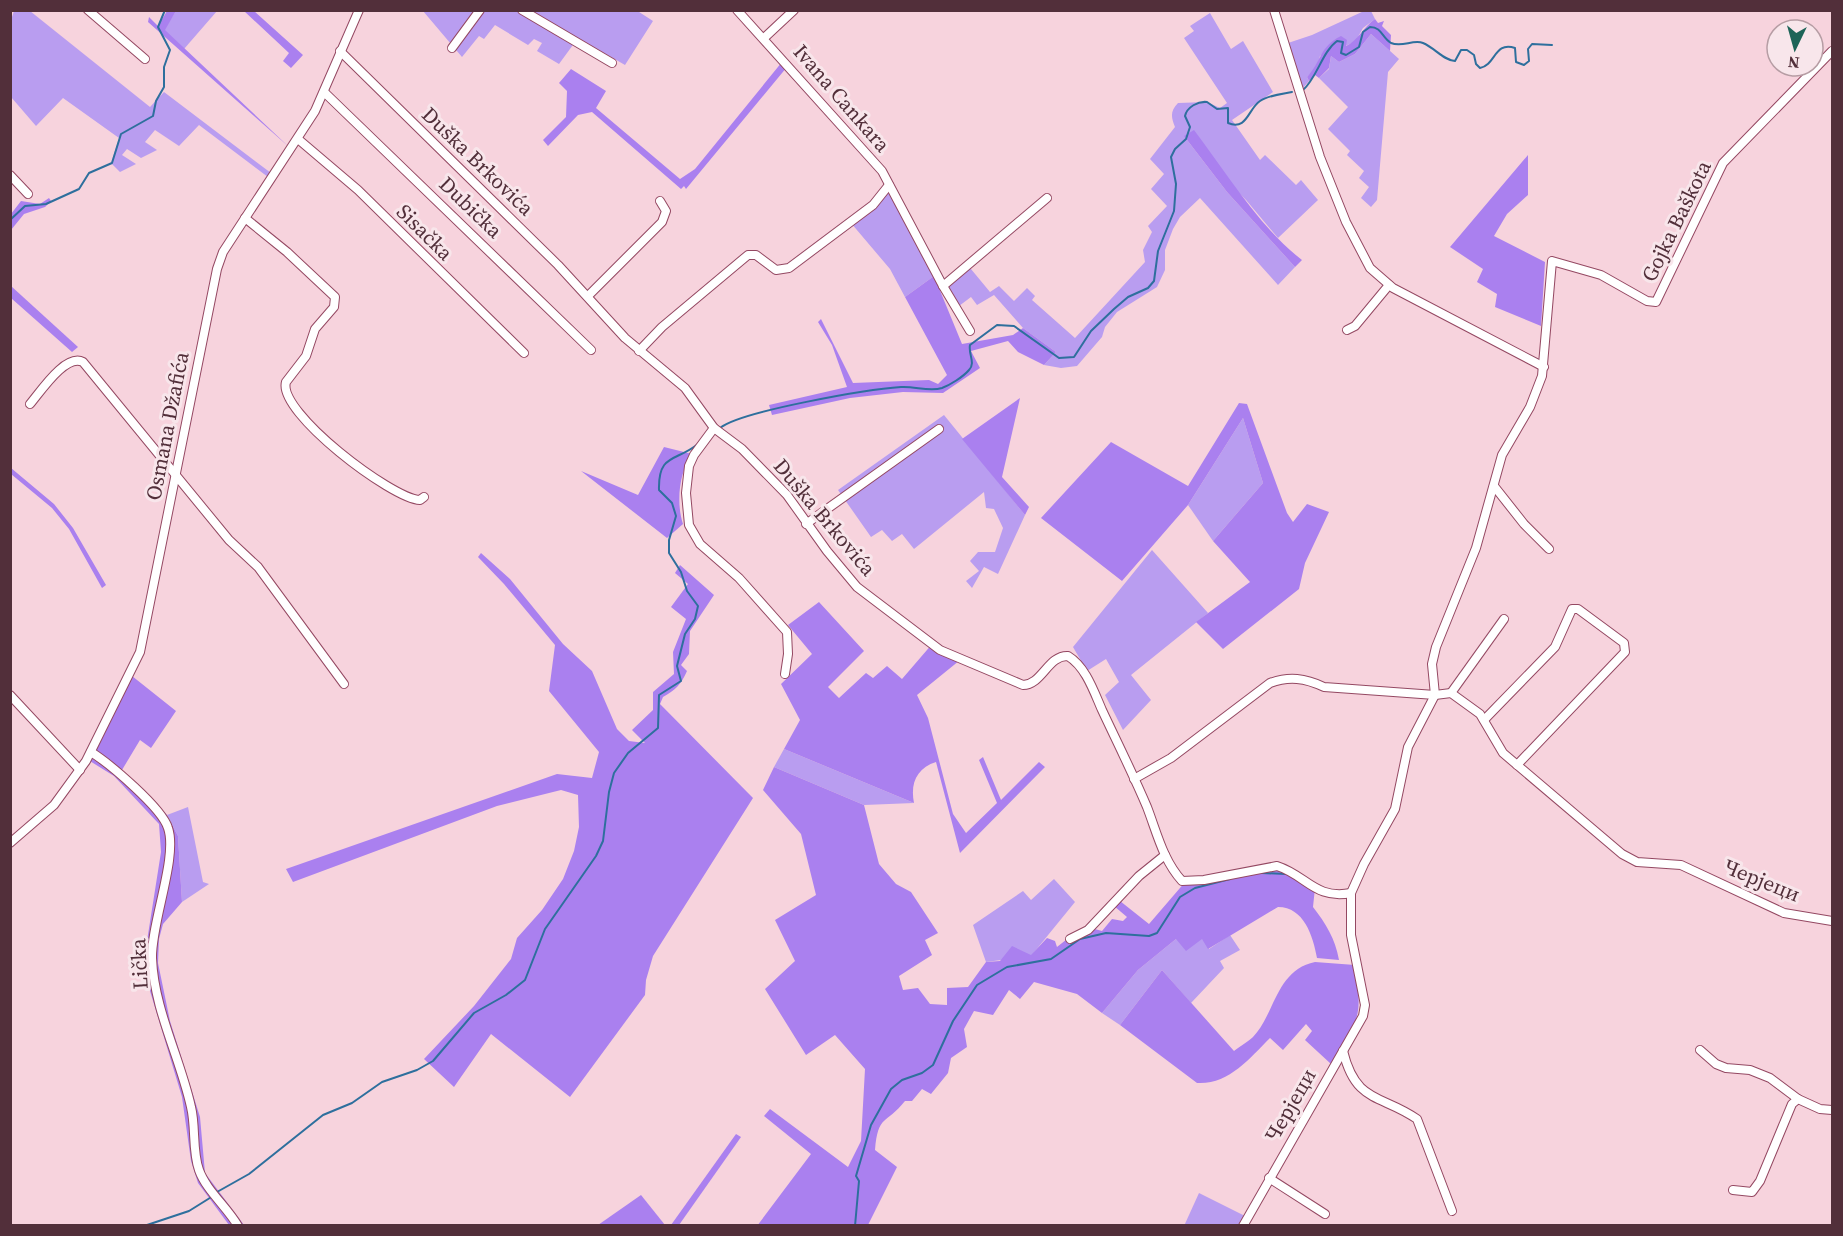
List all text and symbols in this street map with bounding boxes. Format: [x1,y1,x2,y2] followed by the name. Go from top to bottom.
[1765,18,1825,78] north arrow
[787,38,897,158] street label: Ivana Cankara
[1787,51,1800,74] text: N
[416,100,541,222] street label: Duška Brkovića
[1634,155,1718,286] street label: Gojka Baškota
[433,170,509,245] street label: Dubička
[390,197,460,267] street label: Sisačka
[138,349,196,503] street label: Osmana Džafića
[767,452,883,582] street label: Duška Brkovića
[1719,852,1805,908] street label: Черјеци
[123,937,155,990] street label: Lička
[1257,1063,1323,1147] street label: Черјеци

